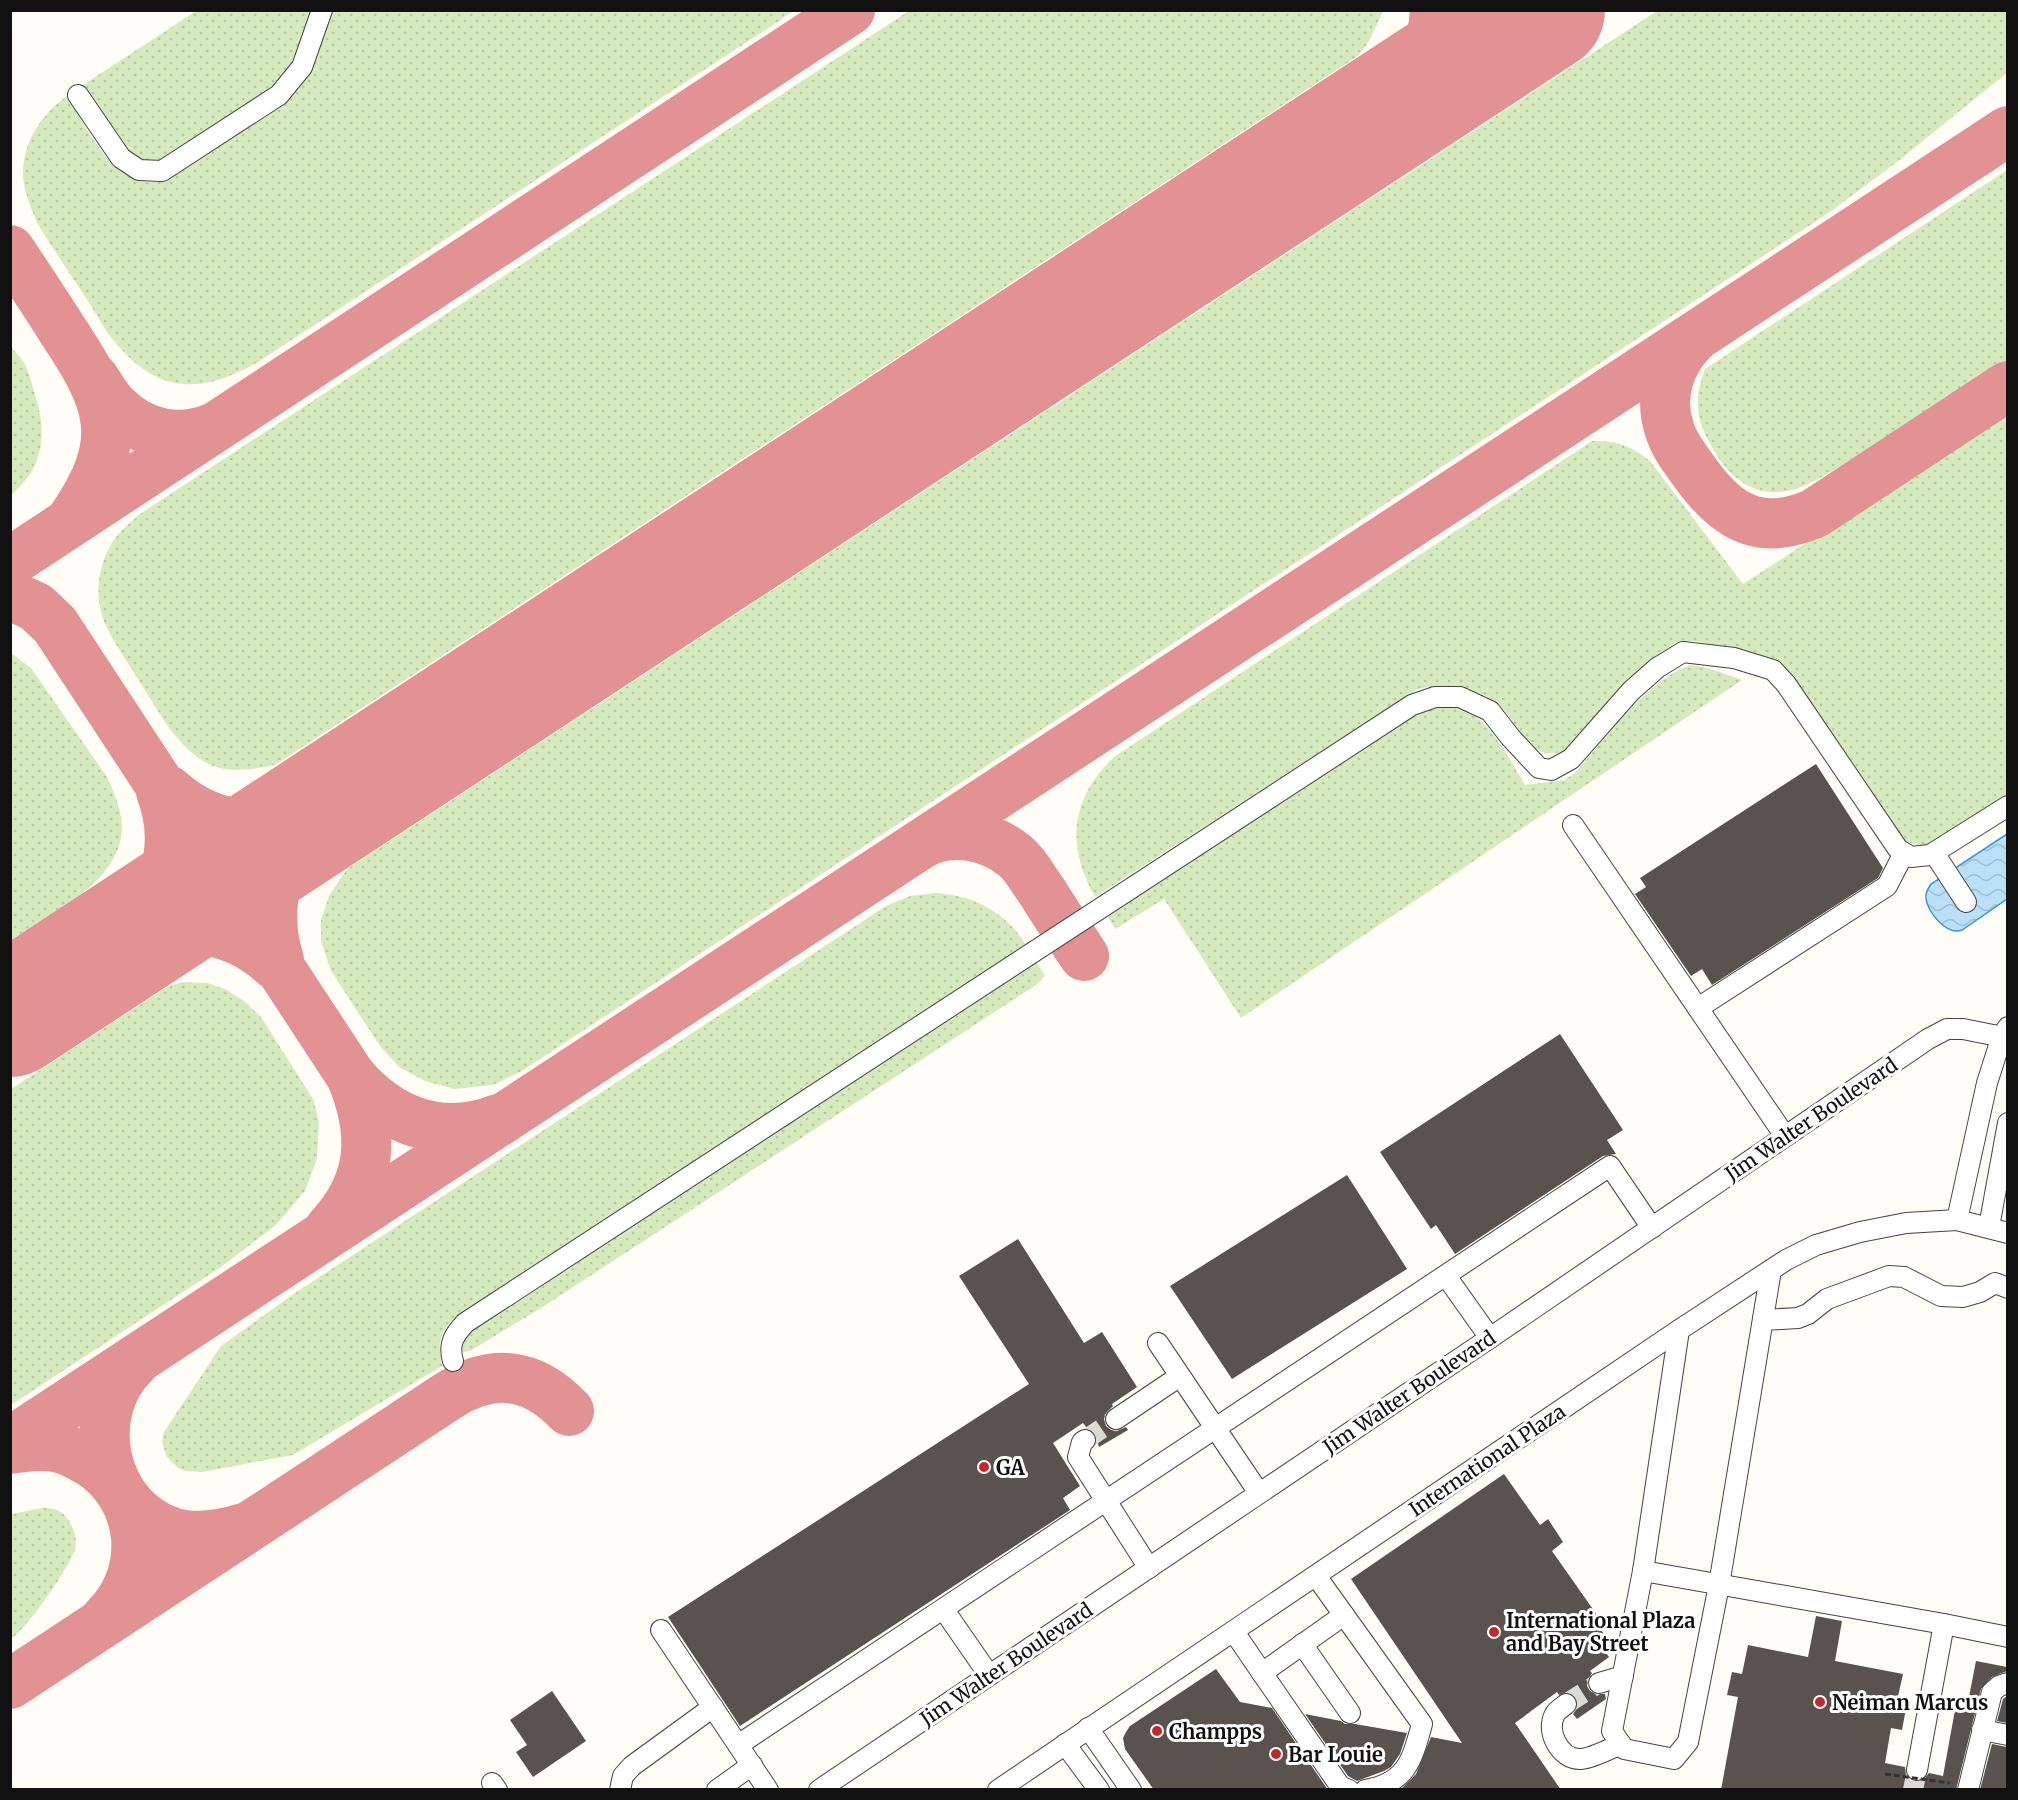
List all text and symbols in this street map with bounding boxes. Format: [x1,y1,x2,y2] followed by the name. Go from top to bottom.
[1719,1052,1902,1187] street label: Jim Walter Boulevard
[1317,1325,1500,1460] street label: Jim Walter Boulevard
[1404,1398,1570,1522] street label: International Plaza
[996,1455,1026,1480] place label: GA
[977,1460,991,1474] marker: GA
[914,1597,1097,1732] street label: Jim Walter Boulevard
[1506,1608,1695,1656] place label: International Plaza and Bay Street
[1487,1625,1501,1639] marker: International Plaza and Bay Street
[1832,1690,1988,1715] place label: Neiman Marcus
[1813,1695,1827,1709] marker: Neiman Marcus
[1169,1719,1262,1744] place label: Champps
[1150,1724,1164,1738] marker: Champps
[1288,1742,1383,1767] place label: Bar Louie
[1269,1747,1283,1761] marker: Bar Louie

